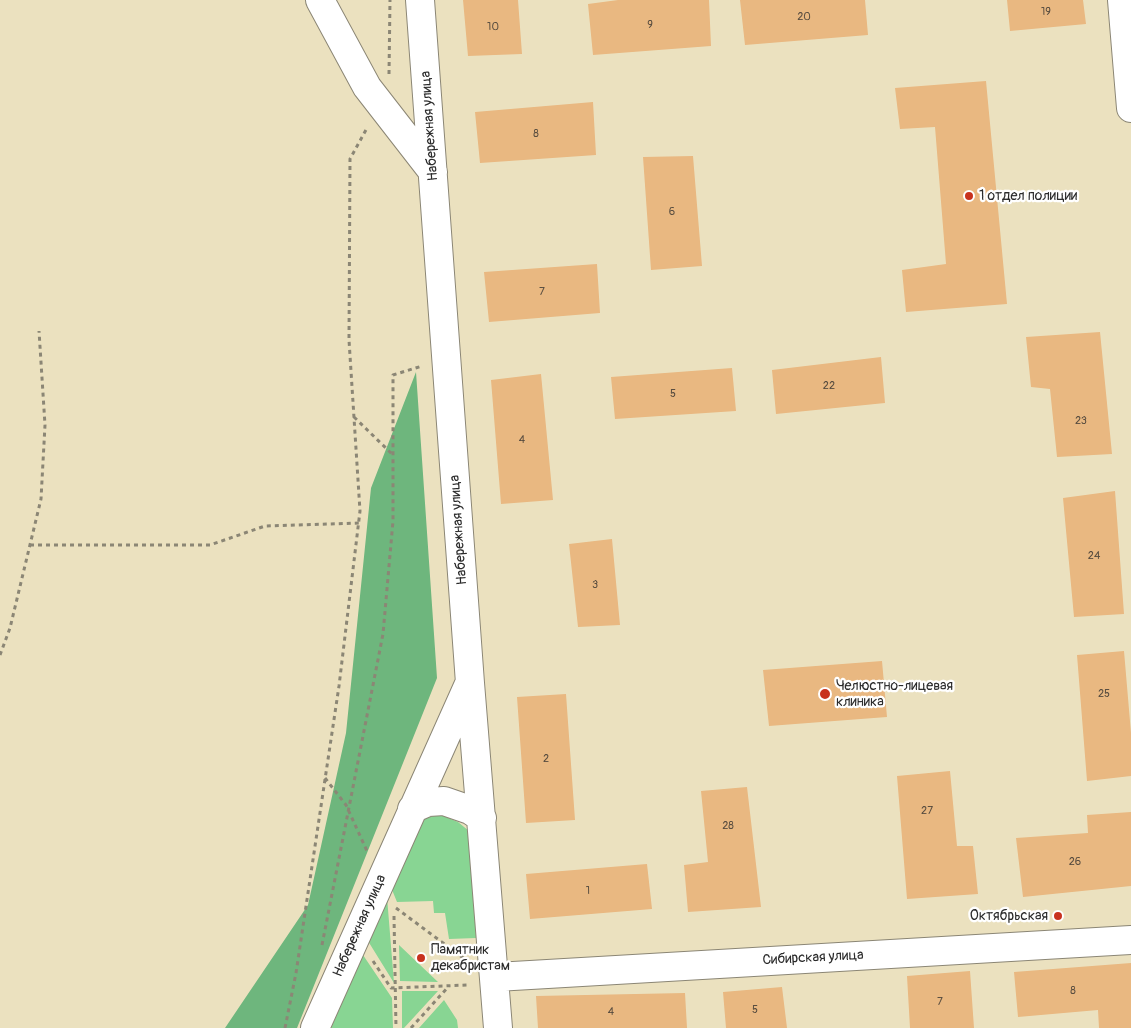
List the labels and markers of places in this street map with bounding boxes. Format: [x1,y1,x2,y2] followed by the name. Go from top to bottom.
[979,188,1077,204] place label: 1 отдел полиции
[963,190,975,202] marker: 1 отдел полиции
[836,678,953,710] place label: Челюстно-лицевая клиника
[818,687,832,701] marker: Челюстно-лицевая клиника
[970,908,1048,924] place label: Октябрьская
[1052,910,1064,922] marker: Октябрьская
[431,942,510,974] place label: Памятник декабристам
[415,952,427,964] marker: Памятник декабристам

